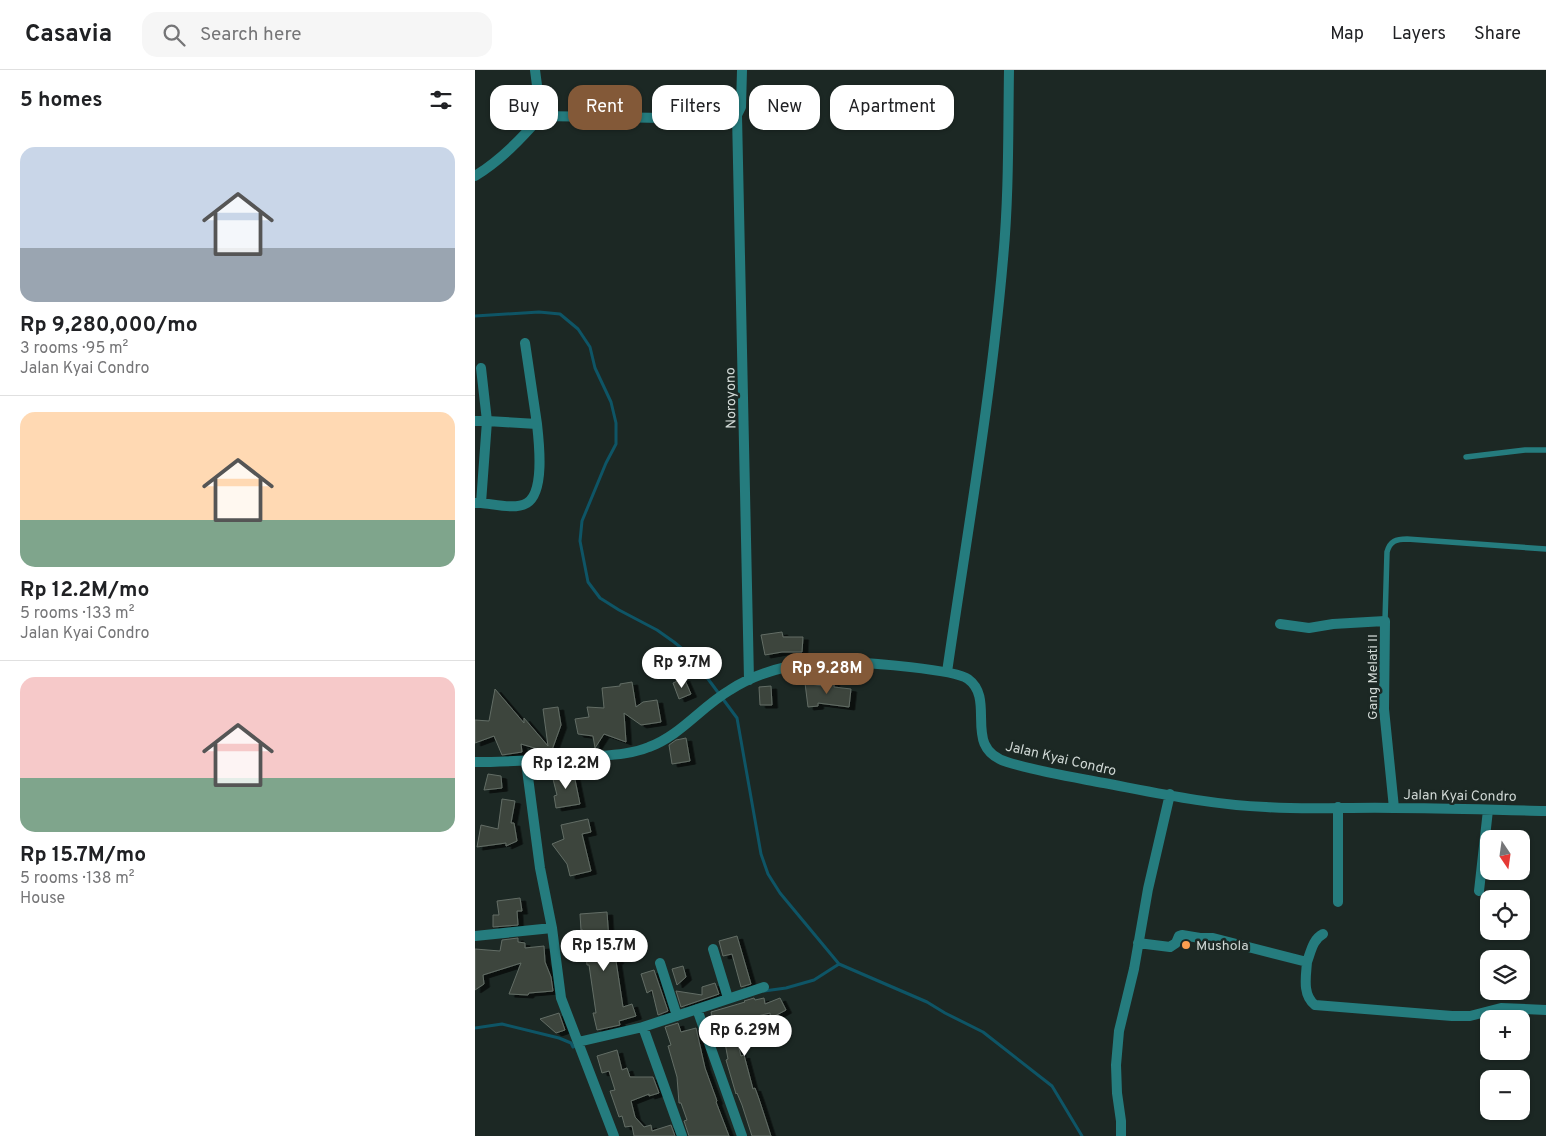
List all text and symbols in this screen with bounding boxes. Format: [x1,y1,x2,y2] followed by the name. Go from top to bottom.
[142,12,492,57] search box
[25,20,112,50] text: Casavia
[160,21,188,49] icon: search
[200,23,302,47] text: Search here
[1330,23,1364,46] text: Map
[1392,23,1446,46] text: Layers
[1474,23,1521,46] text: Share
[490,85,558,130] chip: Buy
[568,85,642,130] chip: Rent
[652,85,739,130] chip: Filters
[749,85,820,130] chip: New
[830,85,954,130] chip: Apartment
[427,86,455,114] icon: filters
[20,87,103,114] text: 5 homes
[193,179,283,269] icon: home
[20,312,198,339] text: Rp 9,280,000/mo
[20,339,128,359] text: 3 rooms · 95 m²
[20,359,149,379] text: Jalan Kyai Condro
[722,367,741,429] street label: Noroyono
[193,445,283,535] icon: home
[20,577,149,604] text: Rp 12.2M/mo
[20,604,134,624] text: 5 rooms · 133 m²
[20,624,149,644] text: Jalan Kyai Condro
[1365,634,1382,720] street label: Gang Melati II
[636,646,728,689] pin: Rp 9.7M
[775,652,879,695] pin: Rp 9.28M
[653,653,711,673] text: Rp 9.7M
[792,659,862,679] text: Rp 9.28M
[193,710,283,800] icon: home
[1004,738,1118,781] street label: Jalan Kyai Condro
[514,748,618,790] pin: Rp 12.2M
[532,754,600,774] text: Rp 12.2M
[1403,787,1517,806] street label: Jalan Kyai Condro
[1480,830,1530,880] north arrow
[1480,830,1530,1120] map controls
[20,842,146,869] text: Rp 15.7M/mo
[20,869,135,889] text: 5 rooms · 138 m²
[20,889,65,909] text: House
[1480,890,1530,940] button: locate
[552,930,656,972] pin: Rp 15.7M
[572,936,636,956] text: Rp 15.7M
[1196,938,1249,955] place label: Mushola
[1180,939,1192,951] marker: Mushola
[1480,950,1530,1000] button: layers
[1480,1010,1530,1060] button: +
[693,1014,797,1057] pin: Rp 6.29M
[710,1021,780,1041] text: Rp 6.29M
[1480,1070,1530,1120] button: −

